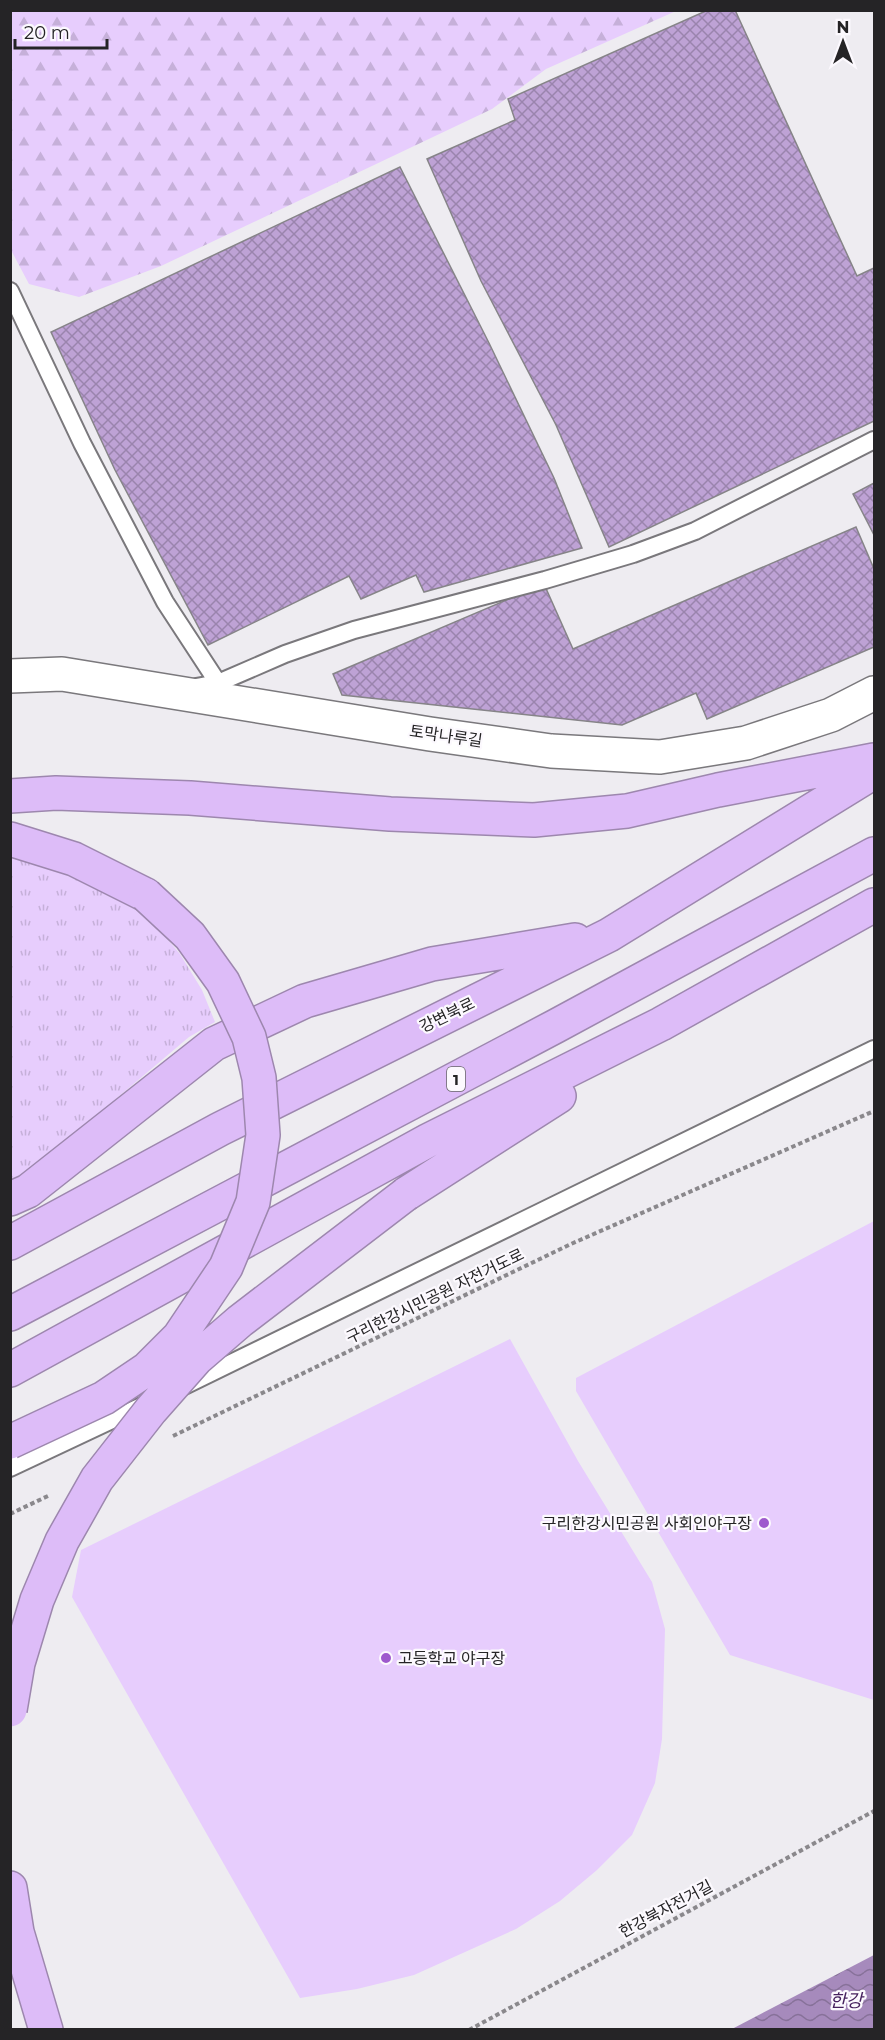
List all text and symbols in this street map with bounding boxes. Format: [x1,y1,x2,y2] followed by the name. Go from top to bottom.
[15,12,106,50] scale bar
[813,12,873,72] north arrow
[837,18,849,37] text: N
[24,22,70,44] text: 20 m
[408,721,484,751] street label: 토막나루길
[416,993,478,1036] street label: 강변북로
[447,1067,465,1091] road number: 1
[343,1244,527,1347] street label: 구리한강시민공원 자전거도로
[542,1514,752,1533] place label: 구리한강시민공원 사회인야구장
[757,1516,771,1530] marker: 구리한강시민공원 사회인야구장
[398,1649,506,1668] place label: 고등학교 야구장
[379,1651,393,1665] marker: 고등학교 야구장
[616,1876,716,1942] street label: 한강북자전거길
[829,1990,865,2012] water label: 한강

